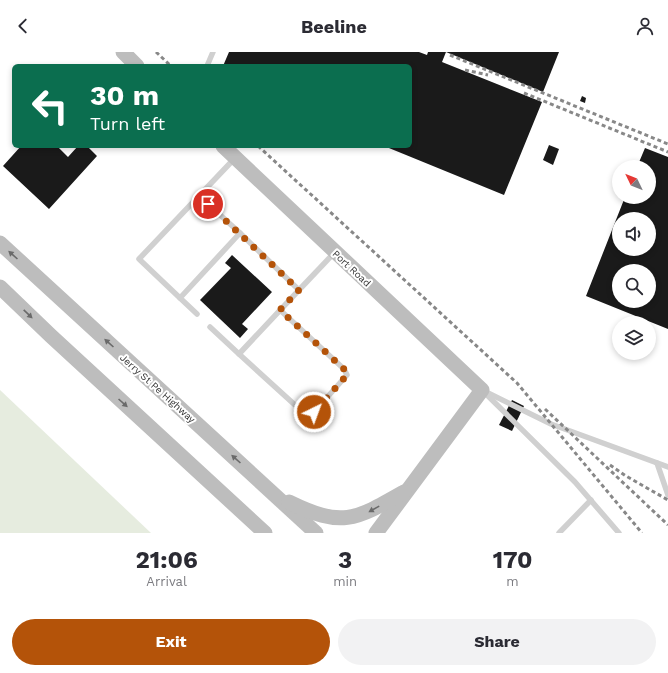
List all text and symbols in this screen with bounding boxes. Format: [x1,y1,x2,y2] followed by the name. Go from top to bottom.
[12,15,34,37] icon: back
[634,15,656,37] icon: person
[301,16,367,37] text: Beeline
[90,79,159,112] text: 30 m
[24,80,76,132] icon: left
[90,113,165,134] text: Turn left
[612,160,656,204] north arrow
[612,160,656,360] map controls
[191,187,225,221] pin
[197,193,219,215] icon: arrive
[612,212,656,256] button: sound
[330,248,373,289] street label: Port Road
[8,251,19,260] one-way arrow
[612,264,656,308] button: search
[23,309,33,319] one-way arrow
[612,316,656,360] button: layers
[105,339,114,348] one-way arrow
[118,352,198,426] street label: Jerry St Pe Highway
[293,391,335,433] position arrow
[118,398,129,407] one-way arrow
[232,455,241,464] one-way arrow
[368,506,380,513] one-way arrow
[136,546,198,574] text: 21:06
[338,546,352,574] text: 3
[493,546,532,574] text: 170
[146,574,187,589] text: Arrival
[333,574,357,589] text: min
[506,574,519,589] text: m
[12,619,330,665] button: Exit
[338,619,656,665] button: Share

